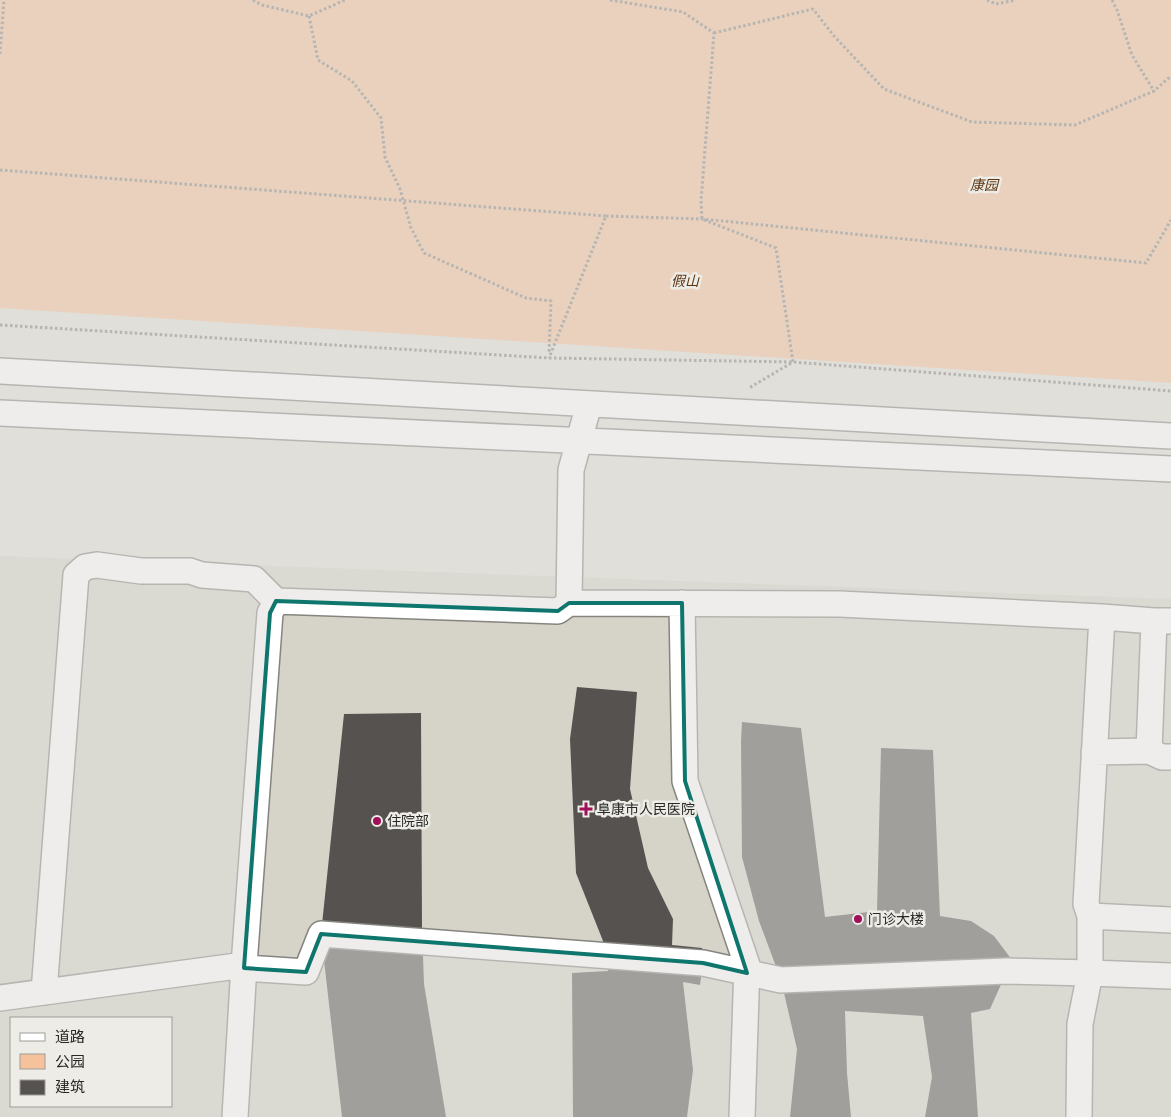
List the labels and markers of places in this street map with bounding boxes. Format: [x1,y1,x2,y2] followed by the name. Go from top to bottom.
[597,801,695,817] place label: 阜康市人民医院
[579,802,593,816] marker: 阜康市人民医院
[387,813,429,829] place label: 住院部
[371,815,383,827] marker: 住院部
[868,911,924,927] place label: 门诊大楼
[852,913,864,925] marker: 门诊大楼

